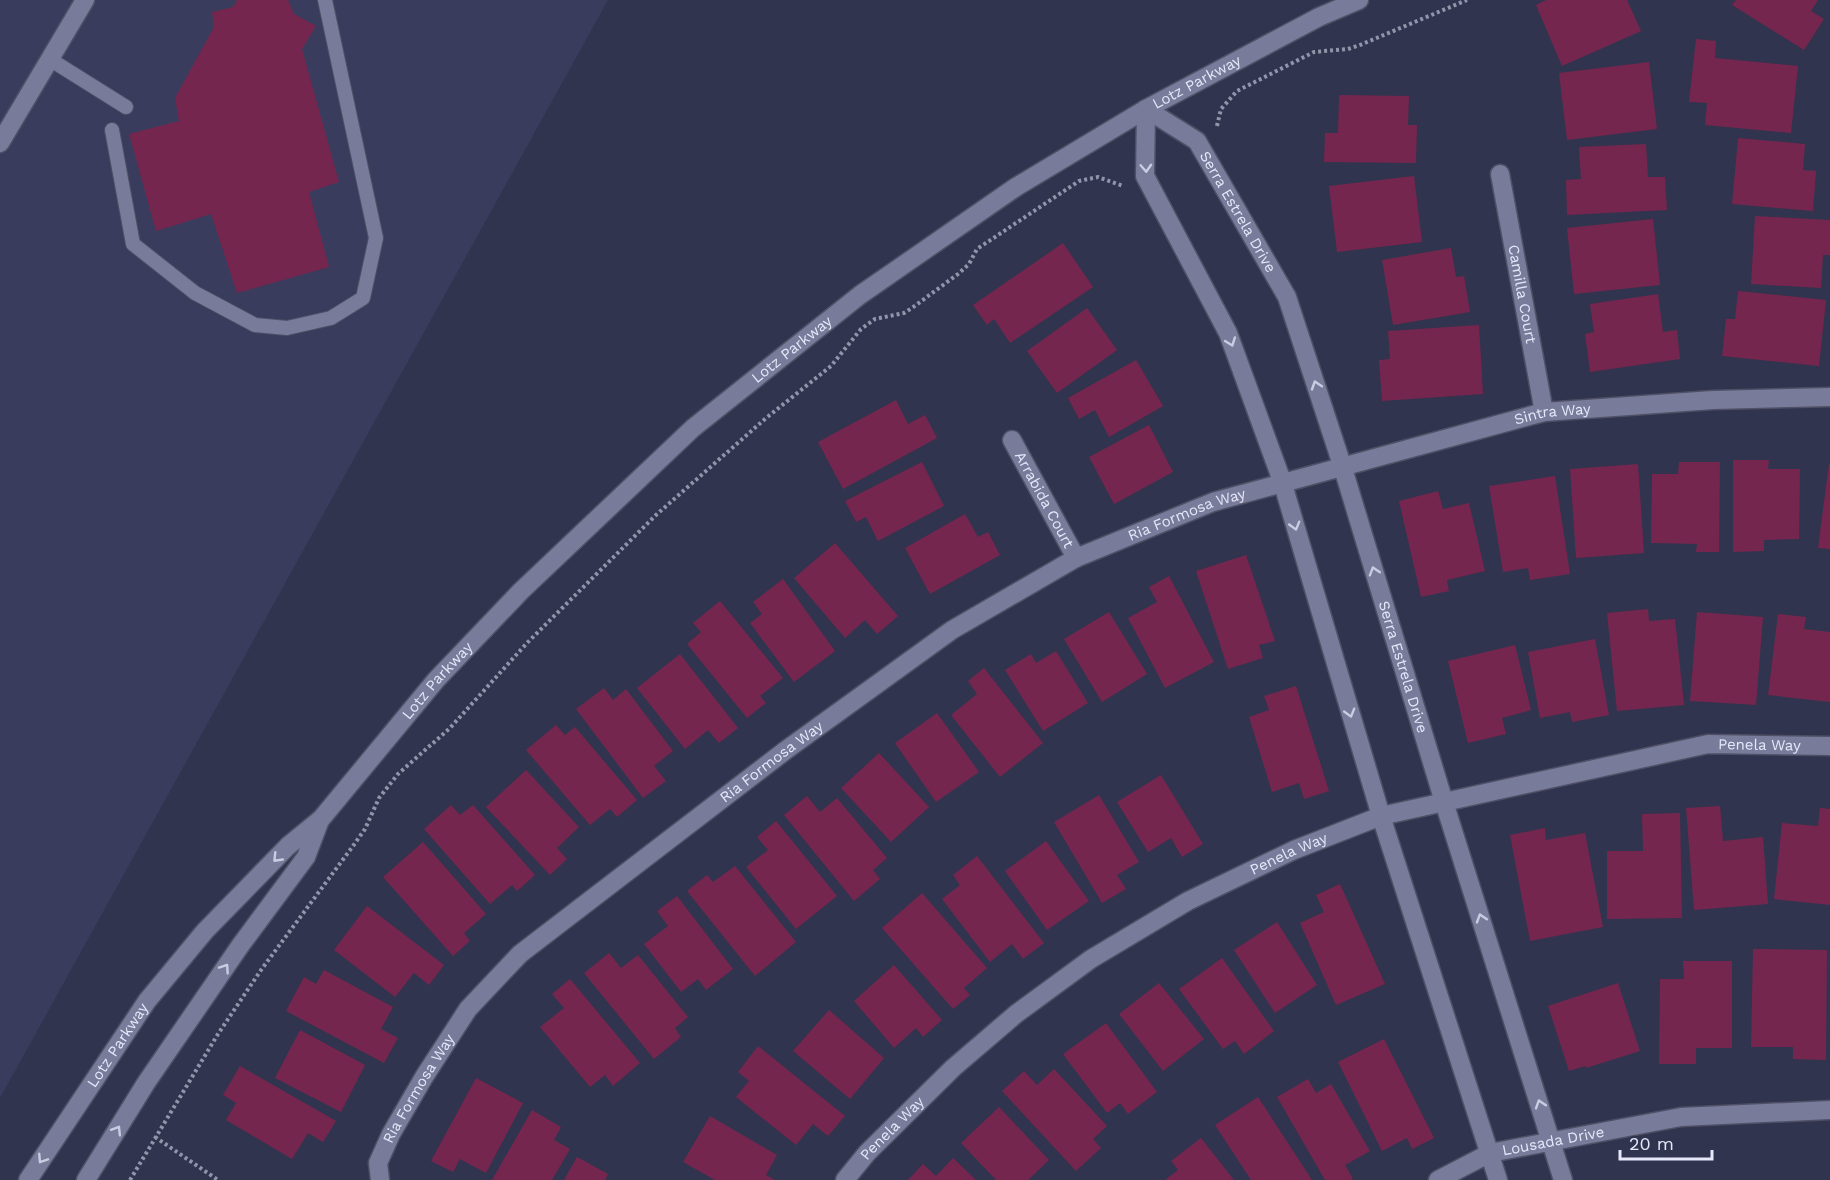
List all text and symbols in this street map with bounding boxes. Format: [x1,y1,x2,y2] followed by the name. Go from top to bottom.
[1149,51,1244,113] street label: Lotz Parkway
[1196,148,1280,276] street label: Serra Estrela Drive
[1139,163,1152,172] one-way arrow
[1504,243,1540,346] street label: Camilla Court
[748,312,836,387] street label: Lotz Parkway
[1224,336,1237,347] one-way arrow
[1311,380,1323,391] one-way arrow
[1512,400,1592,429] street label: Sintra Way
[1011,448,1078,552] street label: Arrabida Court
[1125,485,1248,545] street label: Ria Formosa Way
[1288,520,1300,531] one-way arrow
[1369,566,1381,577] one-way arrow
[1375,599,1432,735] street label: Serra Estrela Drive
[398,638,477,723] street label: Lotz Parkway
[1343,707,1355,718] one-way arrow
[716,717,827,806] street label: Ria Formosa Way
[1718,735,1801,755] street label: Penela Way
[1247,829,1330,879] street label: Penela Way
[274,850,285,861] one-way arrow
[1475,913,1488,924] one-way arrow
[218,964,229,975] one-way arrow
[83,999,152,1091] street label: Lotz Parkway
[379,1030,459,1146] street label: Ria Formosa Way
[856,1093,928,1164] street label: Penela Way
[1534,1099,1547,1110] one-way arrow
[1501,1123,1606,1159] street label: Lousada Drive
[1620,1123,1712,1161] scale bar
[109,1126,121,1136] one-way arrow
[1629,1133,1674,1154] text: 20 m
[38,1153,50,1163] one-way arrow

